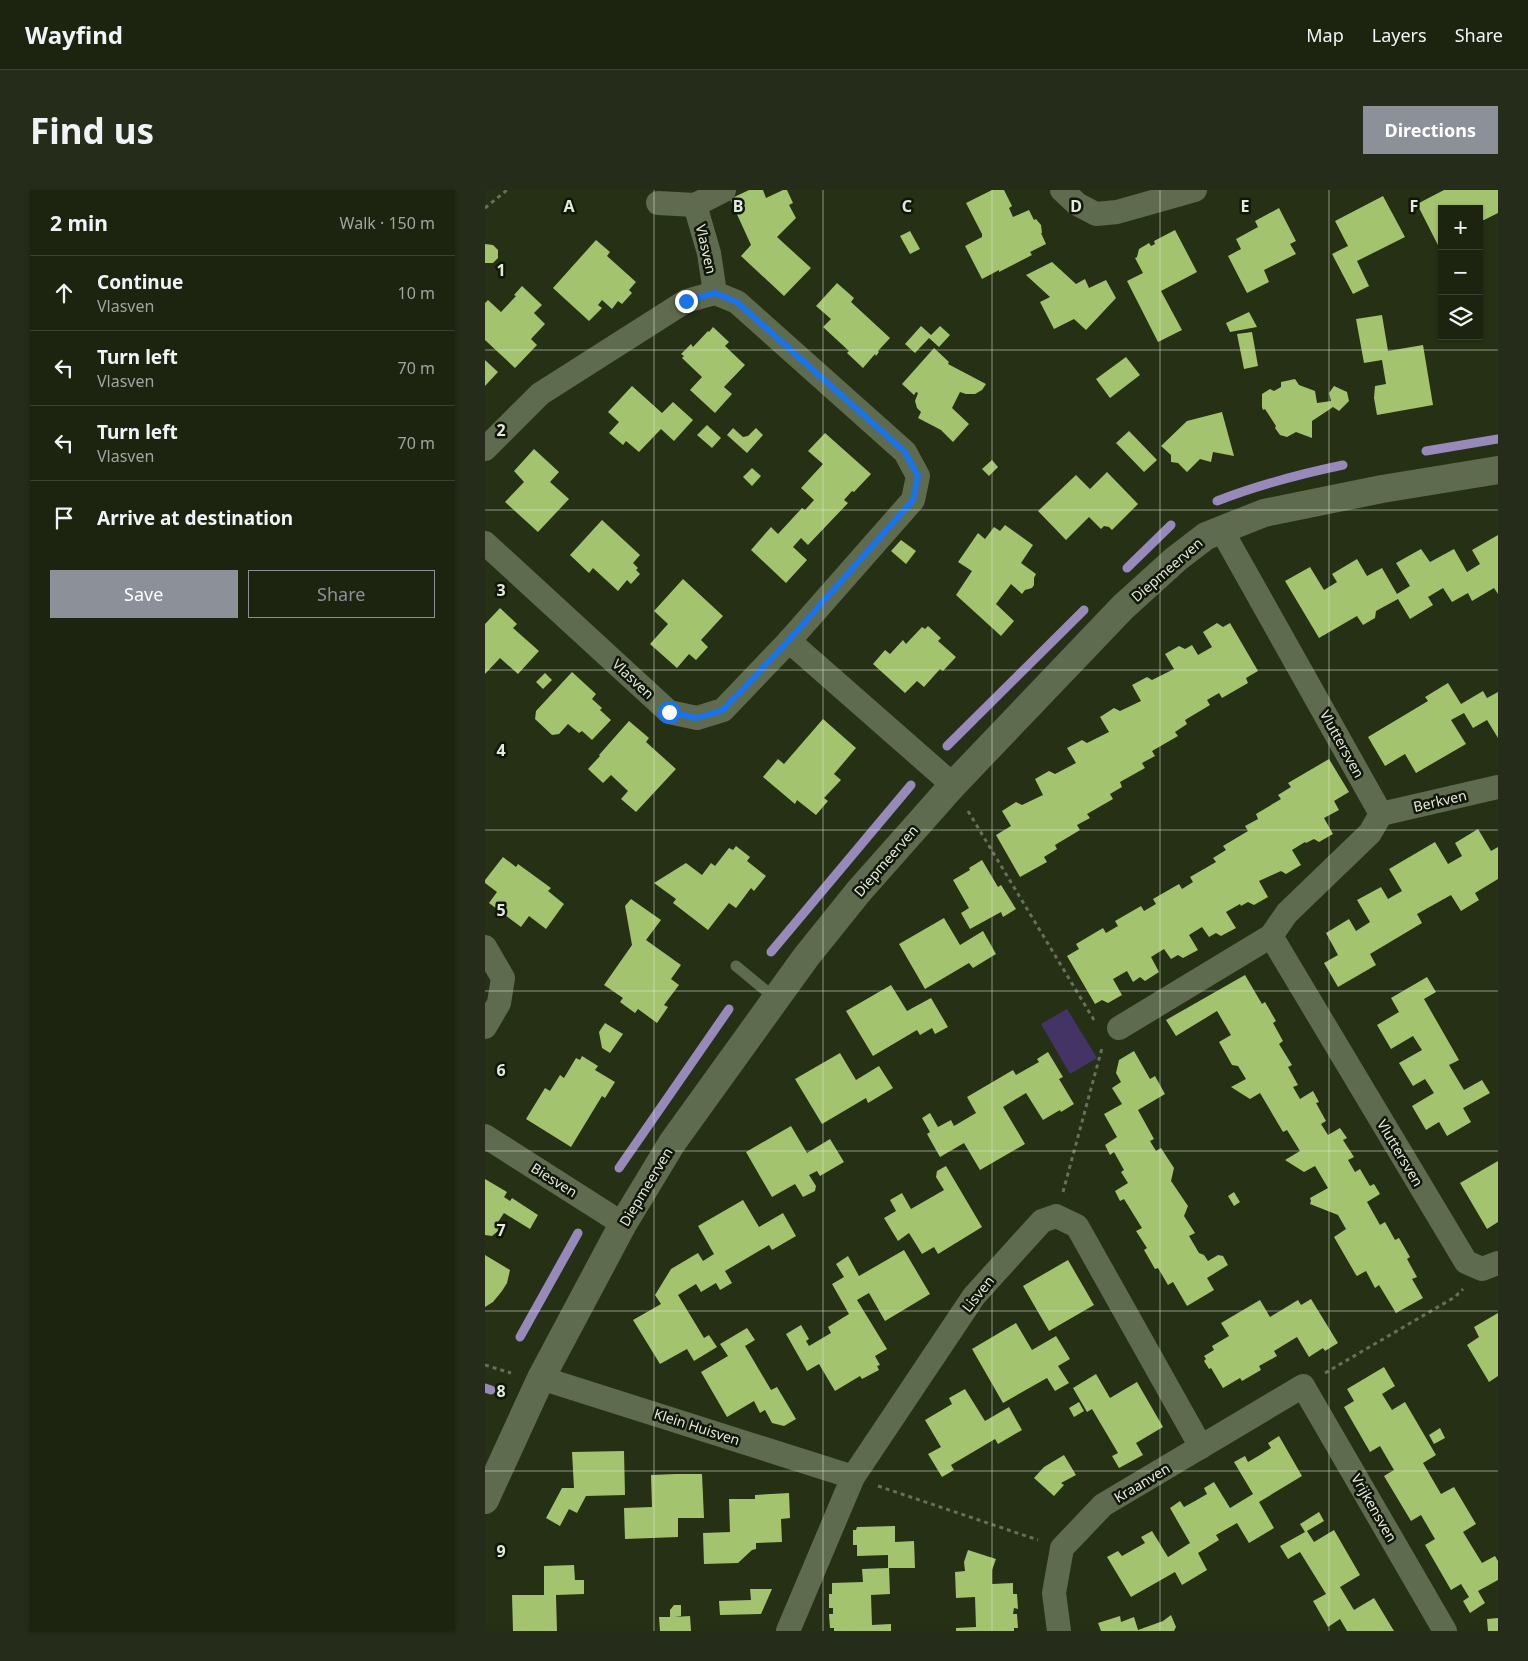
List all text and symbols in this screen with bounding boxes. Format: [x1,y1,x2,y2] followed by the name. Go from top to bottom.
[25,18,123,51] text: Wayfind
[1306,23,1344,47] text: Map
[1372,23,1427,47] text: Layers
[1455,23,1503,47] text: Share
[1363,106,1498,154] button: Directions
[30,107,154,154] text: Find us
[563,195,575,217] text: A
[733,195,743,217] text: B
[902,195,912,217] text: C
[1070,195,1082,217] text: D
[1241,195,1250,217] text: E
[1410,195,1418,217] text: F
[1438,205,1483,340] map controls
[1438,205,1483,250] button: +
[50,209,108,237] text: 2 min
[340,212,435,234] text: Walk · 150 m
[692,222,721,275] street label: Vlasven
[1438,250,1483,295] button: −
[496,259,506,281] text: 1
[97,269,183,295] text: Continue
[50,279,78,307] icon: ahead
[398,282,435,304] text: 10 m
[675,290,698,313] route end
[97,295,154,317] text: Vlasven
[1438,295,1483,340] button: layers
[97,344,178,370] text: Turn left
[50,354,78,382] icon: left
[398,357,435,379] text: 70 m
[97,370,154,392] text: Vlasven
[97,419,178,445] text: Turn left
[496,419,506,441] text: 2
[50,429,78,457] icon: left
[398,432,435,454] text: 70 m
[97,445,154,467] text: Vlasven
[50,504,78,532] icon: arrive
[97,505,293,531] text: Arrive at destination
[1127,533,1206,606] street label: Diepmeerven
[50,570,238,618] button: Save
[248,570,435,618] button: Share
[496,579,506,601] text: 3
[608,655,658,703] street label: Vlasven
[658,701,681,724] route start
[1316,706,1369,781] street label: Vluttersven
[496,739,506,761] text: 4
[1411,785,1468,816] street label: Berkven
[849,821,922,900] street label: Diepmeerven
[496,899,506,921] text: 5
[496,1059,506,1081] text: 6
[1373,1116,1428,1190] street label: Vluttersven
[615,1144,677,1230] street label: Diepmeerven
[528,1158,581,1201] street label: Biesven
[496,1219,506,1241] text: 7
[957,1272,998,1316] street label: Lisven
[496,1380,506,1402] text: 8
[652,1404,742,1449] street label: Klein Huisven
[1110,1458,1173,1507] street label: Kraanven
[1347,1470,1402,1545] street label: Vrijkensven
[496,1540,506,1562] text: 9

